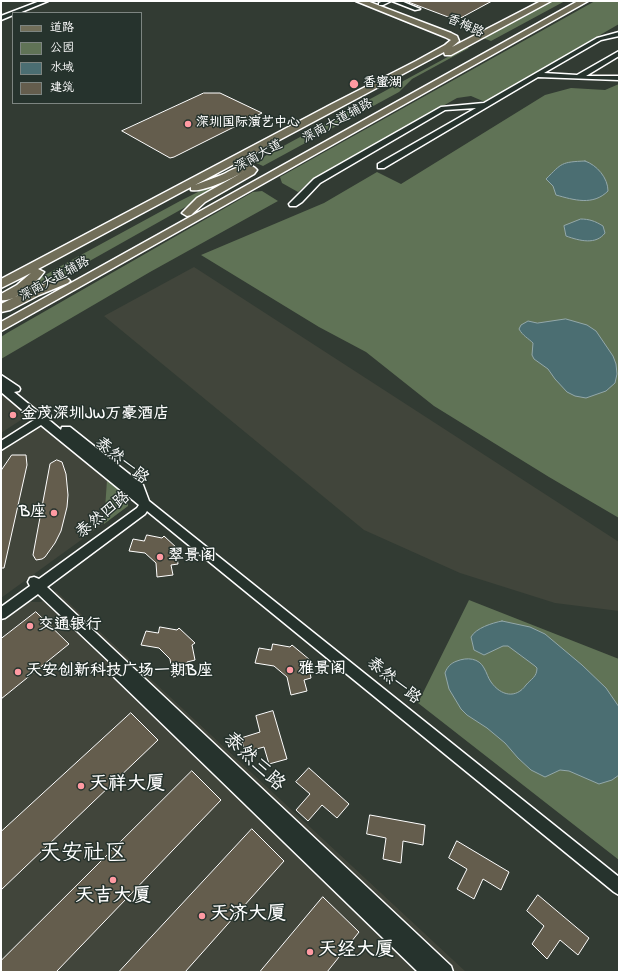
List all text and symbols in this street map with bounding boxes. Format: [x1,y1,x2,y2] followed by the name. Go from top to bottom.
[12,12,142,104] legend
[444,12,486,42] street label: 香梅路
[50,19,74,37] text: 道路
[50,39,74,57] text: 公园
[50,59,74,77] text: 水域
[363,76,402,92] place label: 香蜜湖
[348,78,360,90] marker: 香蜜湖
[50,79,74,97] text: 建筑
[300,96,376,148] street label: 深南大道辅路
[196,116,300,132] place label: 深圳国际演艺中心
[183,119,193,129] marker: 深圳国际演艺中心
[232,138,286,176] street label: 深南大道
[17,254,93,306] street label: 深南大道辅路
[21,405,169,425] place label: 金茂深圳JW万豪酒店
[8,410,18,420] marker: 金茂深圳JW万豪酒店
[90,434,152,490] street label: 泰然一路
[73,488,135,544] street label: 泰然四路
[19,503,46,523] place label: B座
[49,508,59,518] marker: B座
[168,547,216,567] place label: 翠景阁
[155,552,165,562] marker: 翠景阁
[38,616,102,636] place label: 交通银行
[25,621,35,631] marker: 交通银行
[362,654,424,710] street label: 泰然一路
[298,660,346,680] place label: 雅景阁
[26,662,213,682] place label: 天安创新科技广场一期B座
[285,665,295,675] marker: 雅景阁
[13,667,23,677] marker: 天安创新科技广场一期B座
[217,729,289,797] street label: 泰然三路
[89,775,165,797] place label: 天祥大厦
[76,781,86,791] marker: 天祥大厦
[39,842,127,868] district label: 天安社区
[108,875,118,885] marker: 天吉大厦
[75,887,151,909] place label: 天吉大厦
[210,905,286,927] place label: 天济大厦
[197,911,207,921] marker: 天济大厦
[318,941,394,963] place label: 天经大厦
[305,947,315,957] marker: 天经大厦

